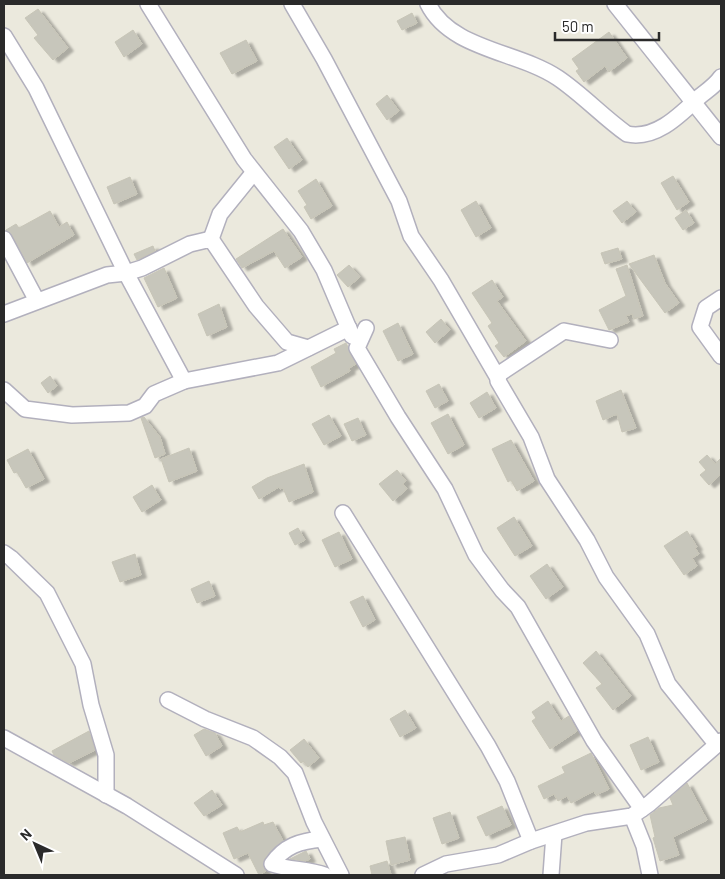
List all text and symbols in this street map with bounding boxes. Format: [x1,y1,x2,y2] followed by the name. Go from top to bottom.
[555,10,659,42] scale bar
[562,17,594,35] text: 50 m
[10,819,60,869] north arrow
[16,825,35,844] text: N

